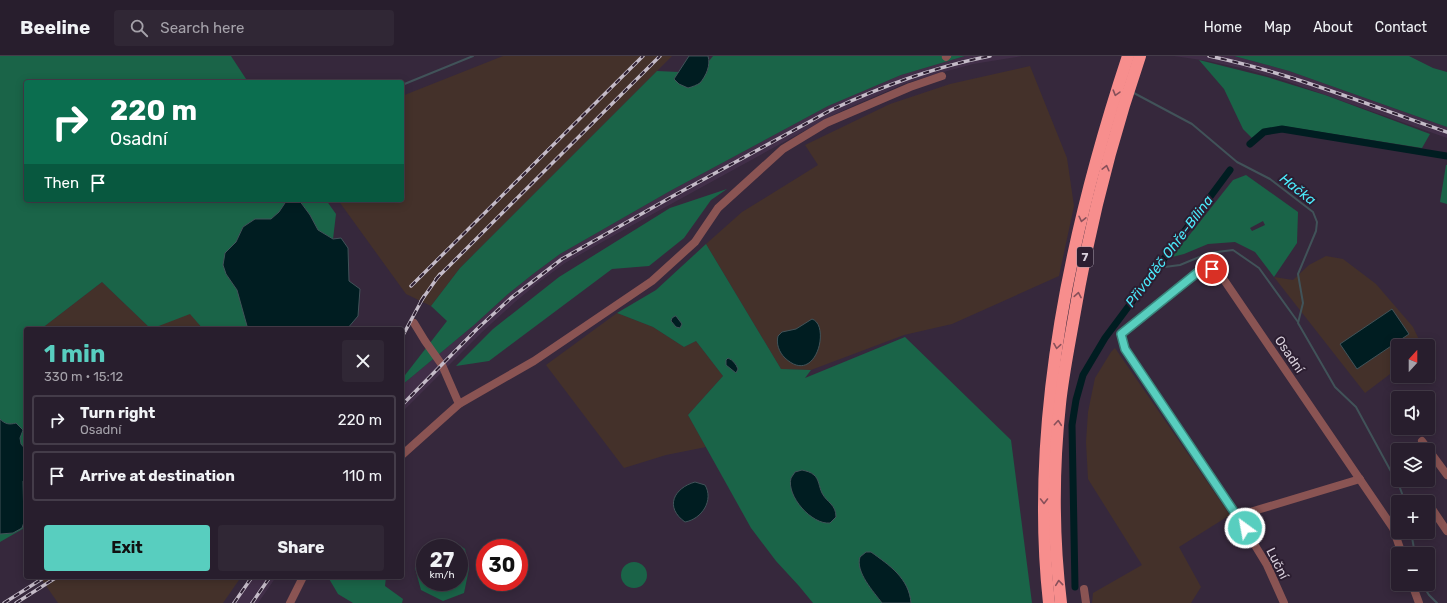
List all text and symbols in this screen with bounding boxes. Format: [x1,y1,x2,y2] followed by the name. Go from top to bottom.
[114,10,394,46] search box
[20,16,90,39] text: Beeline
[128,17,150,39] icon: search
[160,19,244,37] text: Search here
[1204,19,1242,36] text: Home
[1264,19,1291,36] text: Map
[1313,19,1353,36] text: About
[1375,19,1427,36] text: Contact
[1112,89,1121,96] one-way arrow
[110,94,197,127] text: 220 m
[44,96,96,148] icon: right
[110,128,167,150] text: Osadní
[1101,165,1110,172] one-way arrow
[1276,170,1319,209] water label: Hačka
[87,172,109,194] icon: arrive
[44,174,79,192] text: Then
[1122,192,1217,310] water label: Přivaděč Ohře-Bílina
[1079,215,1087,222] one-way arrow
[1077,247,1093,267] road number: 7
[1195,252,1229,286] pin
[1201,258,1223,280] icon: arrive
[1073,292,1081,298] one-way arrow
[1272,333,1308,376] street label: Osadní
[1391,339,1435,383] north arrow
[1391,339,1435,591] map controls
[44,340,105,368] text: 1 min
[342,340,384,382] button: close
[1053,343,1062,349] one-way arrow
[44,369,123,384] text: 330 m · 15:12
[1391,391,1435,435] button: sound
[80,404,155,422] text: Turn right
[46,409,68,431] icon: right
[338,411,382,429] text: 220 m
[1054,420,1063,426] one-way arrow
[80,422,121,437] text: Osadní
[1391,443,1435,487] button: layers
[46,465,68,487] icon: arrive
[80,467,235,485] text: Arrive at destination
[343,467,382,485] text: 110 m
[1391,495,1435,539] button: +
[1040,498,1048,504] one-way arrow
[1224,507,1266,549] position arrow
[44,525,210,571] button: Exit
[218,525,384,571] button: Share
[476,539,528,591] speed limit sign: 30
[1263,545,1292,582] street label: Luční
[1391,547,1435,591] button: −
[430,548,454,572] text: 27
[430,569,454,581] text: km/h
[1054,580,1063,586] one-way arrow

